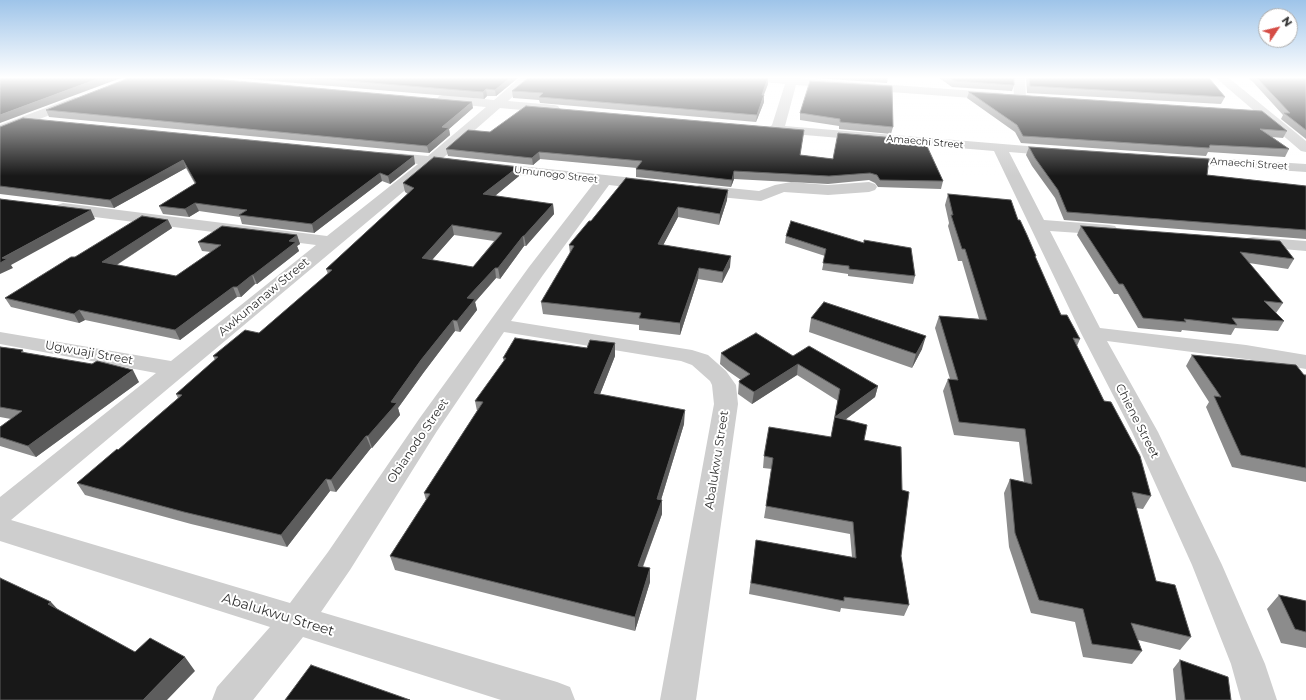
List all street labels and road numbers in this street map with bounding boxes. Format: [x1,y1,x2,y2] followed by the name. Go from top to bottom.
[886,133,964,151] street label: Amaechi Street
[1210,155,1288,173] street label: Amaechi Street
[513,164,599,186] street label: Umunogo Street
[216,255,312,339] street label: Awkunanaw Street
[44,338,134,368] street label: Ugwuaji Street
[1112,381,1162,461] street label: Chiene Street
[384,396,452,486] street label: Obianodo Street
[702,410,732,510] street label: Abalukwu Street
[220,590,336,640] street label: Abalukwu Street

